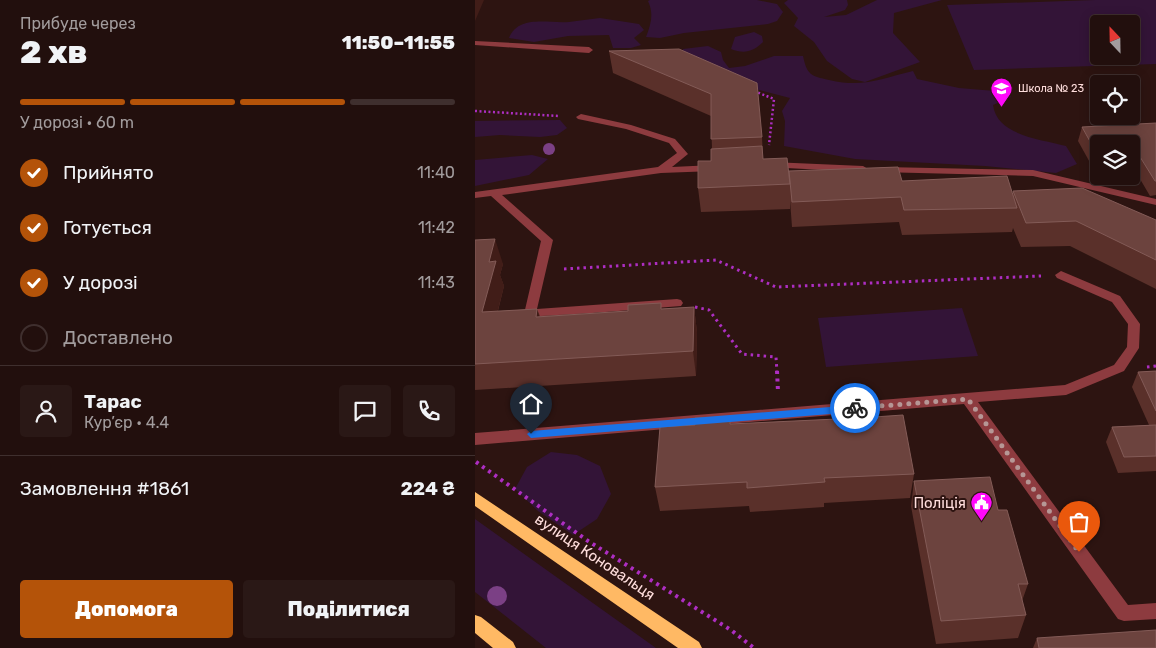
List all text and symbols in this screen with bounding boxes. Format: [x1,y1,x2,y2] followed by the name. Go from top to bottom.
[20,14,136,33] text: Прибуде через
[1090,15,1140,65] north arrow
[1090,15,1140,185] map controls
[342,31,455,54] text: 11:50–11:55
[20,33,88,71] text: 2 хв
[1090,75,1140,125] button: locate
[990,76,1014,107] school or university icon: Школа № 23
[1018,82,1084,95] place label: Школа № 23
[20,113,134,132] text: У дорозі · 60 m
[1090,135,1140,185] button: layers
[20,159,48,187] icon: check
[63,161,154,184] text: Прийнято
[417,163,455,182] text: 11:40
[20,214,48,242] icon: check
[63,216,152,239] text: Готується
[418,218,455,237] text: 11:42
[20,269,48,297] icon: check
[63,271,138,294] text: У дорозі
[418,273,455,292] text: 11:43
[63,326,173,349] text: Доставлено
[510,383,552,434] pin
[830,383,880,433] courier
[20,385,72,437] button: person
[339,385,391,437] button: chat
[403,385,455,437] button: phone
[84,390,142,413] text: Тарас
[517,390,545,418] icon: home
[841,394,869,422] icon: bike
[84,413,169,432] text: Кур’єр · 4.4
[20,477,189,500] text: Замовлення #1861
[400,477,455,500] text: 224 ₴
[970,491,994,522] public building icon: Поліція
[913,494,966,512] place label: Поліція
[1058,501,1100,552] pin
[1065,508,1093,536] icon: bag
[532,510,658,604] street label: вулиця Коновальця
[20,580,233,638] button: Допомога
[243,580,455,638] button: Поділитися

